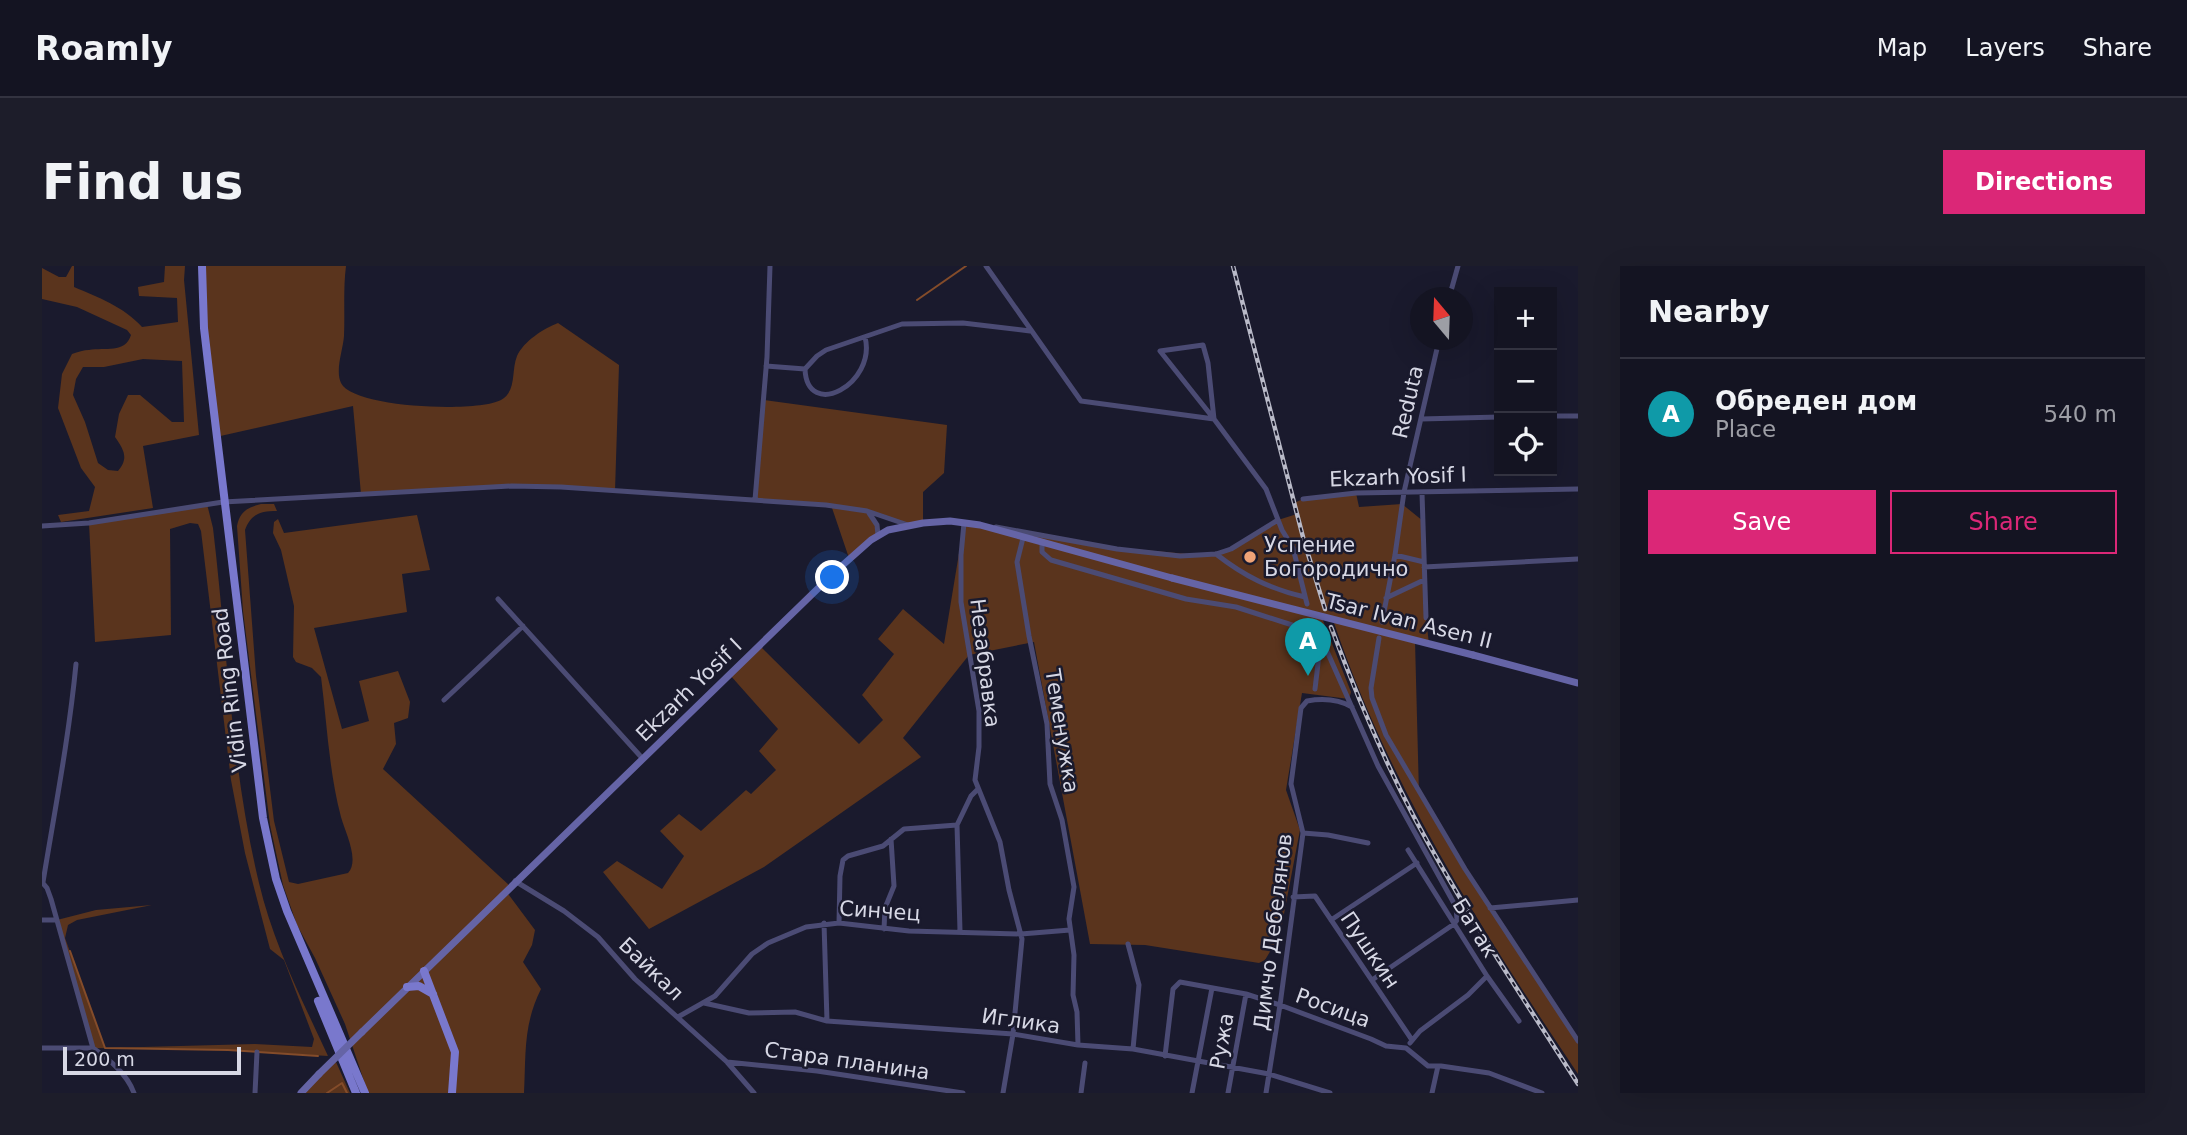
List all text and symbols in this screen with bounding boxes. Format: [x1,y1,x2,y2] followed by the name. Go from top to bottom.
[35,29,173,68] text: Roamly
[1877,34,1927,62] text: Map
[1965,34,2045,62] text: Layers
[2083,34,2152,62] text: Share
[1943,150,2145,214] button: Directions
[42,154,243,211] text: Find us
[1410,287,1473,350] north arrow
[1494,287,1557,476] map controls
[1494,287,1557,350] button: +
[1648,294,1770,329] text: Nearby
[1494,350,1557,413] button: −
[1388,363,1428,441] street label: Reduta
[1715,386,1917,416] text: Обреден дом
[1662,401,1680,427] text: A
[2043,401,2117,427] text: 540 m
[1494,413,1557,476] button: locate
[1715,416,1776,442] text: Place
[1329,463,1467,491] street label: Ekzarh Yosif I
[1648,490,1876,554] button: Save
[1890,490,2117,554] button: Share
[1264,533,1408,581] place label: Успение Богородично
[1242,549,1258,565] marker: Успение Богородично
[815,560,849,594] your location
[1322,588,1495,653] street label: Tsar Ivan Asen II
[965,597,1005,729] street label: Незабравка
[208,606,252,774] street label: Vidin Ring Road
[1285,618,1331,676] pin: A
[631,634,747,746] street label: Ekzarh Yosif I
[1040,666,1084,795] street label: Теменужка
[1249,832,1297,1032] street label: Димчо Дебелянов
[1448,894,1502,962] street label: Батак
[838,896,922,926] street label: Синчец
[1336,907,1404,993] street label: Пушкин
[614,933,688,1005] street label: Байкал
[1292,983,1374,1033] street label: Росица
[980,1004,1062,1038] street label: Иглика
[1205,1011,1239,1071] street label: Ружа
[763,1038,931,1084] street label: Стара планина
[63,1044,242,1076] scale bar
[74,1048,135,1070] text: 200 m

